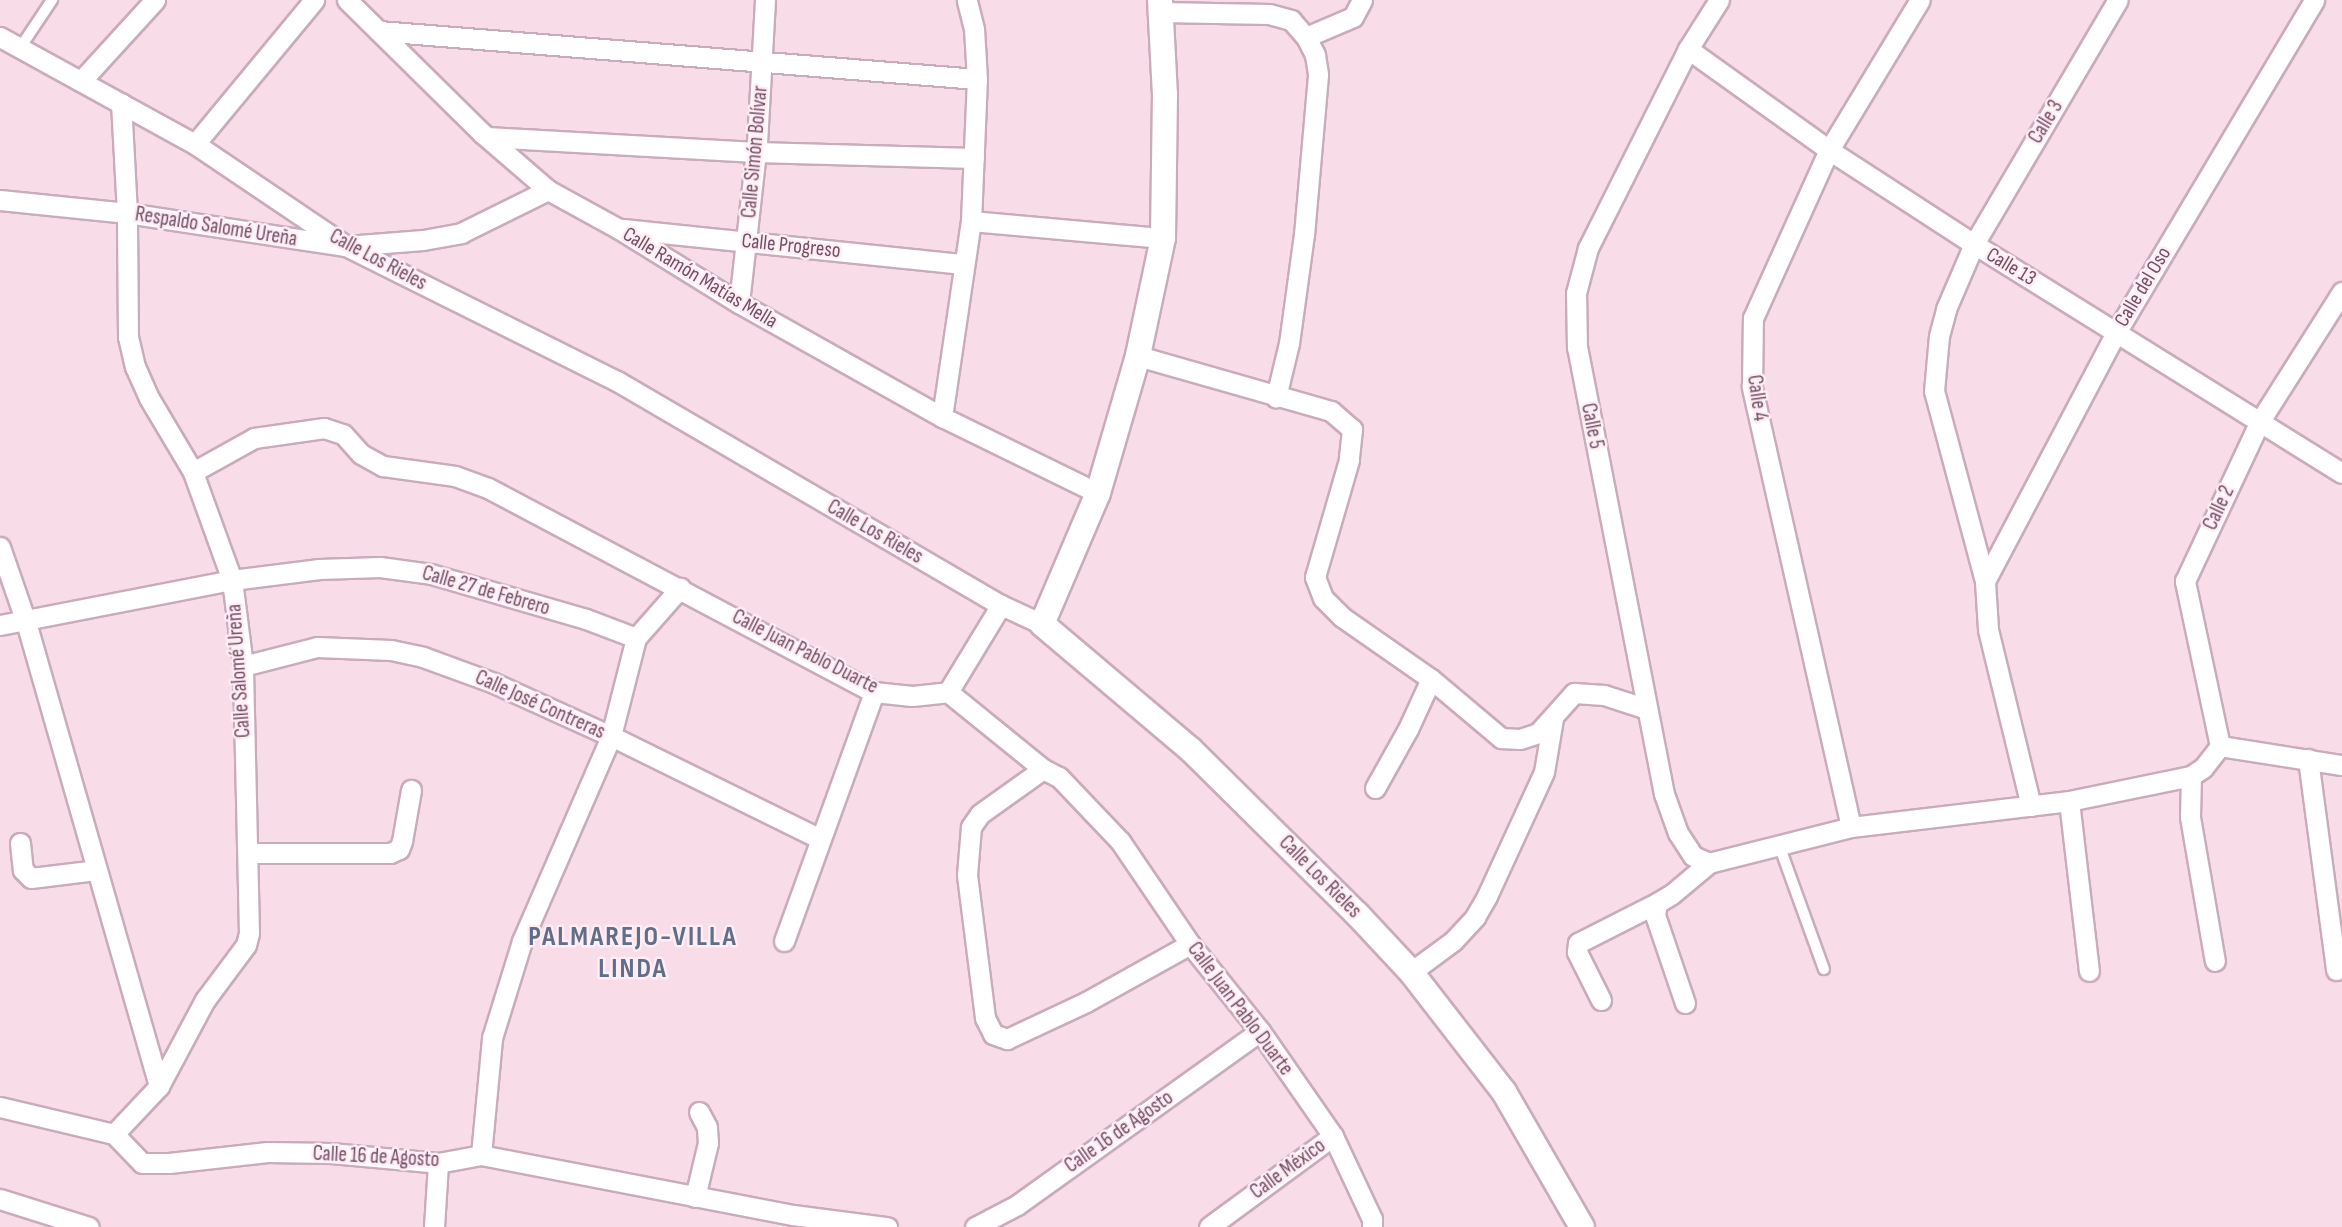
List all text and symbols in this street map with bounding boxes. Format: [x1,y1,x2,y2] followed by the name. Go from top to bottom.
[737,85,773,219] street label: Calle Simón Bolívar
[2023,96,2069,148] street label: Calle 3
[133,202,299,252] street label: Respaldo Salomé Ureña
[618,222,782,334] street label: Calle Ramón Matías Mella
[325,224,431,296] street label: Calle Los Rieles
[740,228,842,264] street label: Calle Progreso
[1982,242,2040,292] street label: Calle 13
[2109,243,2177,331] street label: Calle del Oso
[1741,373,1773,423] street label: Calle 4
[1575,401,1609,451] street label: Calle 5
[2198,482,2240,534] street label: Calle 2
[823,494,927,570] street label: Calle Los Rieles
[419,561,553,621] street label: Calle 27 de Febrero
[222,603,256,739] street label: Calle Salomé Ureña
[728,604,882,700] street label: Calle Juan Pablo Duarte
[471,665,609,745] street label: Calle José Contreras
[1273,830,1367,924] street label: Calle Los Rieles
[530,920,736,986] district label: PALMAREJO-VILLA LINDA
[1182,937,1298,1081] street label: Calle Juan Pablo Duarte
[1060,1085,1178,1179] street label: Calle 16 de Agosto
[1245,1133,1331,1205] street label: Calle México
[312,1141,440,1173] street label: Calle 16 de Agosto

